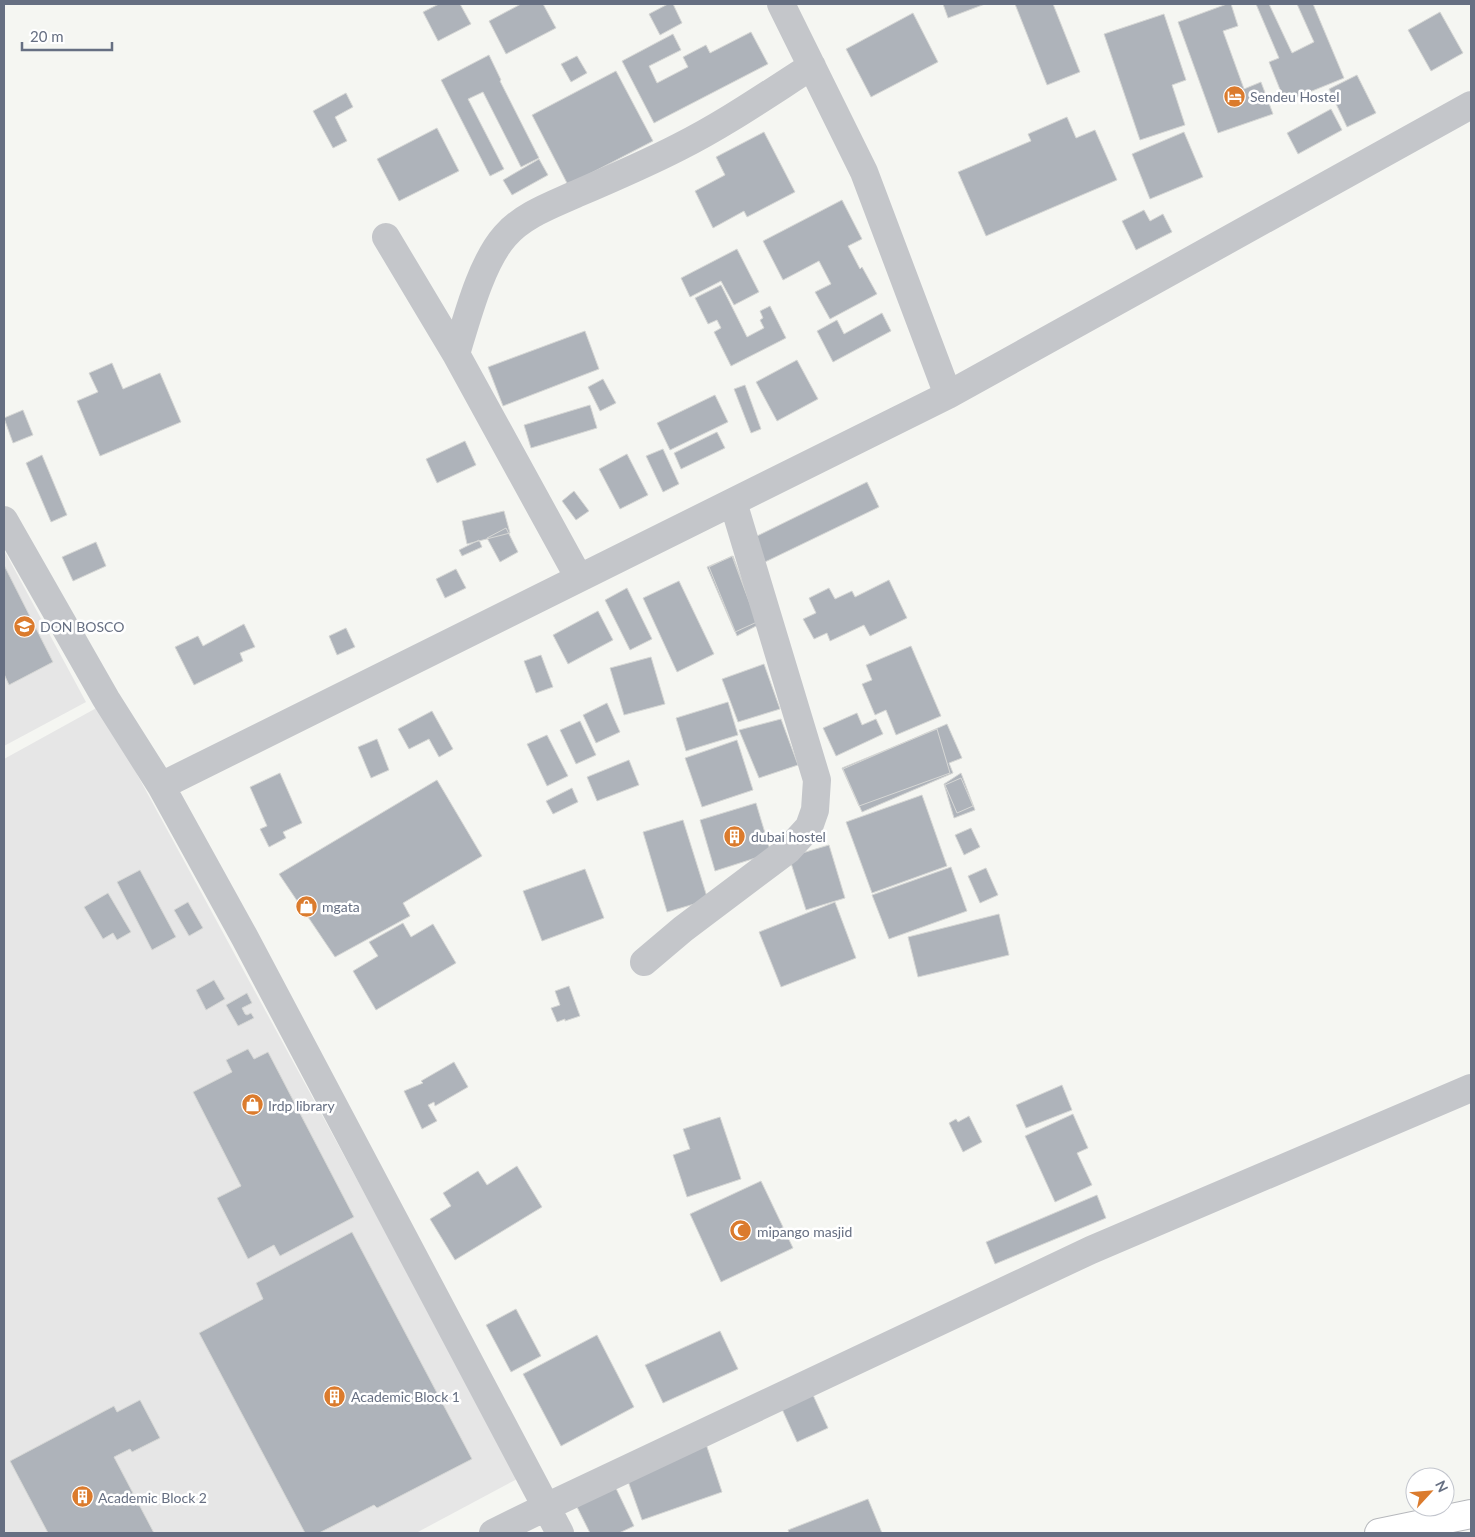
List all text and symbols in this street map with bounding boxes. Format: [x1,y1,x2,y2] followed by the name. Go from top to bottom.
[22,20,112,52] scale bar
[30,27,64,45] text: 20 m
[1222,84,1246,108] hotel icon: Sendeu Hostel
[1250,88,1340,105] place label: Sendeu Hostel
[12,614,36,638] school or university icon: DON BOSCO
[40,618,124,635] place label: DON BOSCO
[723,824,747,848] building icon: dubai hostel
[751,828,826,845] place label: dubai hostel
[294,894,318,918] shop icon: mgata
[322,898,360,915] place label: mgata
[240,1093,264,1117] shop icon: Irdp library
[268,1097,335,1114] place label: Irdp library
[729,1219,753,1243] mosque icon: mipango masjid
[757,1223,852,1240] place label: mipango masjid
[323,1384,347,1408] building icon: Academic Block 1
[351,1388,460,1405] place label: Academic Block 1
[1405,1467,1455,1517] north arrow
[1432,1478,1452,1495] text: N
[70,1485,94,1509] building icon: Academic Block 2
[98,1489,207,1506] place label: Academic Block 2

